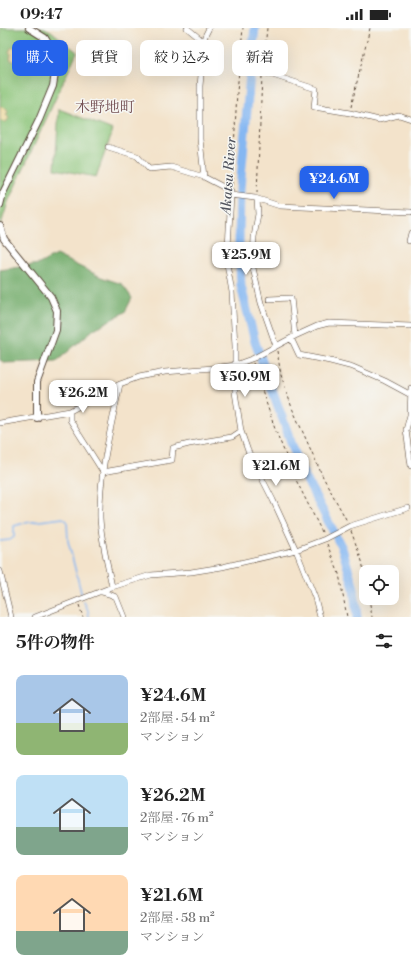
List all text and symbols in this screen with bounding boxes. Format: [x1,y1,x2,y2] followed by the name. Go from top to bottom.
[20,5,63,24] text: 09:47
[12,40,68,76] chip: 購入
[76,40,132,76] chip: 賃貸
[140,40,224,76] chip: 絞り込み
[232,40,288,76] chip: 新着
[75,98,135,117] district label: 木野地町
[217,136,241,217] water label: Akatsu River
[301,166,367,200] pin: ¥24.6M
[309,171,359,187] text: ¥24.6M
[213,242,279,276] pin: ¥25.9M
[221,247,271,263] text: ¥25.9M
[212,364,278,398] pin: ¥50.9M
[219,369,271,385] text: ¥50.9M
[50,380,116,414] pin: ¥26.2M
[58,385,108,401] text: ¥26.2M
[243,453,309,487] pin: ¥21.6M
[252,458,300,474] text: ¥21.6M
[359,565,399,605] map controls
[359,565,399,605] button: locate
[373,630,395,652] icon: filters
[16,632,95,654] text: 5件の物件
[140,685,206,707] text: ¥24.6M
[48,691,96,739] icon: home
[140,710,215,726] text: 2部屋 · 54 m²
[140,729,204,745] text: マンション
[140,785,205,807] text: ¥26.2M
[48,791,96,839] icon: home
[140,810,214,826] text: 2部屋 · 76 m²
[140,829,204,845] text: マンション
[140,885,203,907] text: ¥21.6M
[48,891,96,939] icon: home
[140,910,215,926] text: 2部屋 · 58 m²
[140,929,204,945] text: マンション

